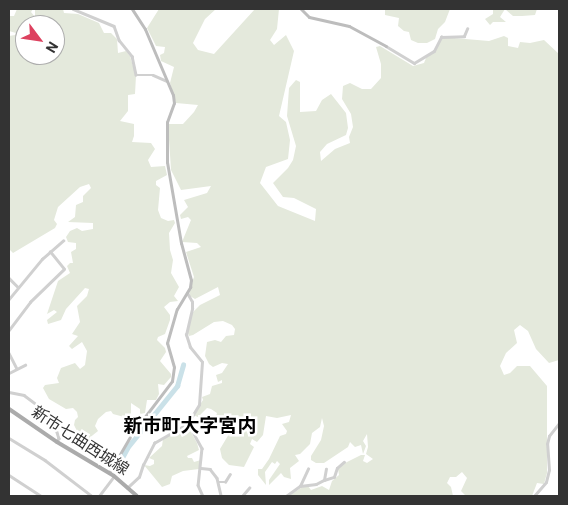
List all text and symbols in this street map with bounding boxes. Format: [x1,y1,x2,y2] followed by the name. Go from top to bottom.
[15,15,65,65] north arrow
[43,39,61,56] text: N
[28,402,132,480] street label: 新市七曲西城線
[124,415,256,437] district label: 新市町大字宮内

